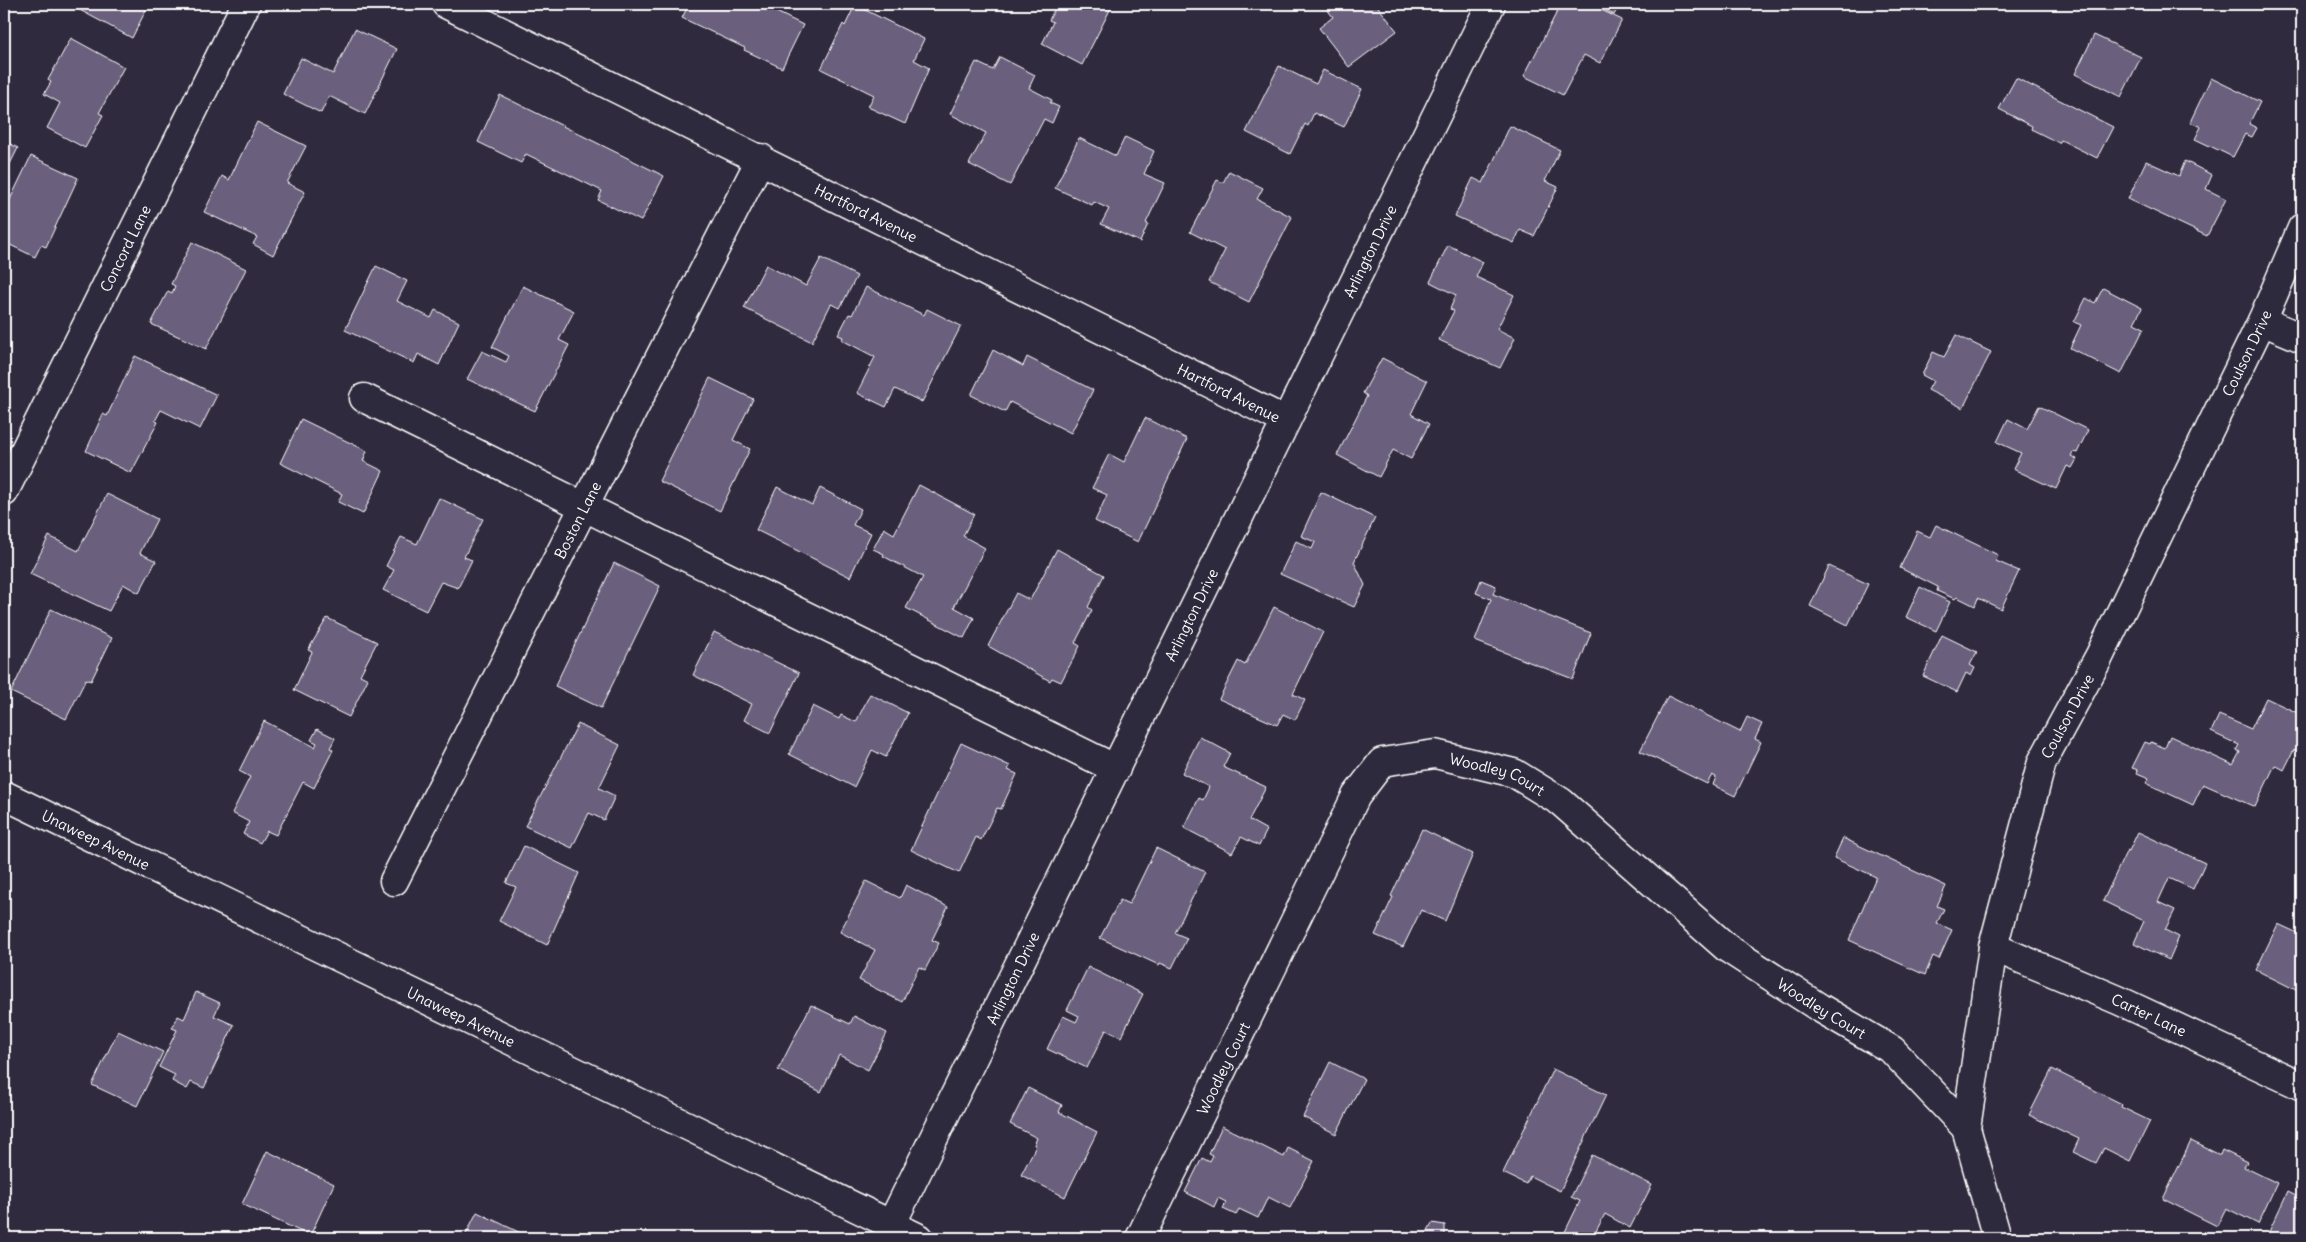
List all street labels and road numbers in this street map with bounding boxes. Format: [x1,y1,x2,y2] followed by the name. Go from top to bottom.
[812,179,921,246] street label: Hartford Avenue
[95,202,154,295] street label: Concord Lane
[1339,202,1400,301] street label: Arlington Drive
[2218,307,2275,399] street label: Coulson Drive
[1174,359,1283,426] street label: Hartford Avenue
[550,478,605,562] street label: Boston Lane
[1160,565,1222,664] street label: Arlington Drive
[2036,670,2098,762] street label: Coulson Drive
[1448,748,1548,799] street label: Woodley Court
[39,805,153,874] street label: Unaweep Avenue
[982,929,1043,1028] street label: Arlington Drive
[1774,974,1869,1042] street label: Woodley Court
[404,982,518,1051] street label: Unaweep Avenue
[2109,989,2190,1040] street label: Carter Lane
[1192,1019,1254,1118] street label: Woodley Court

